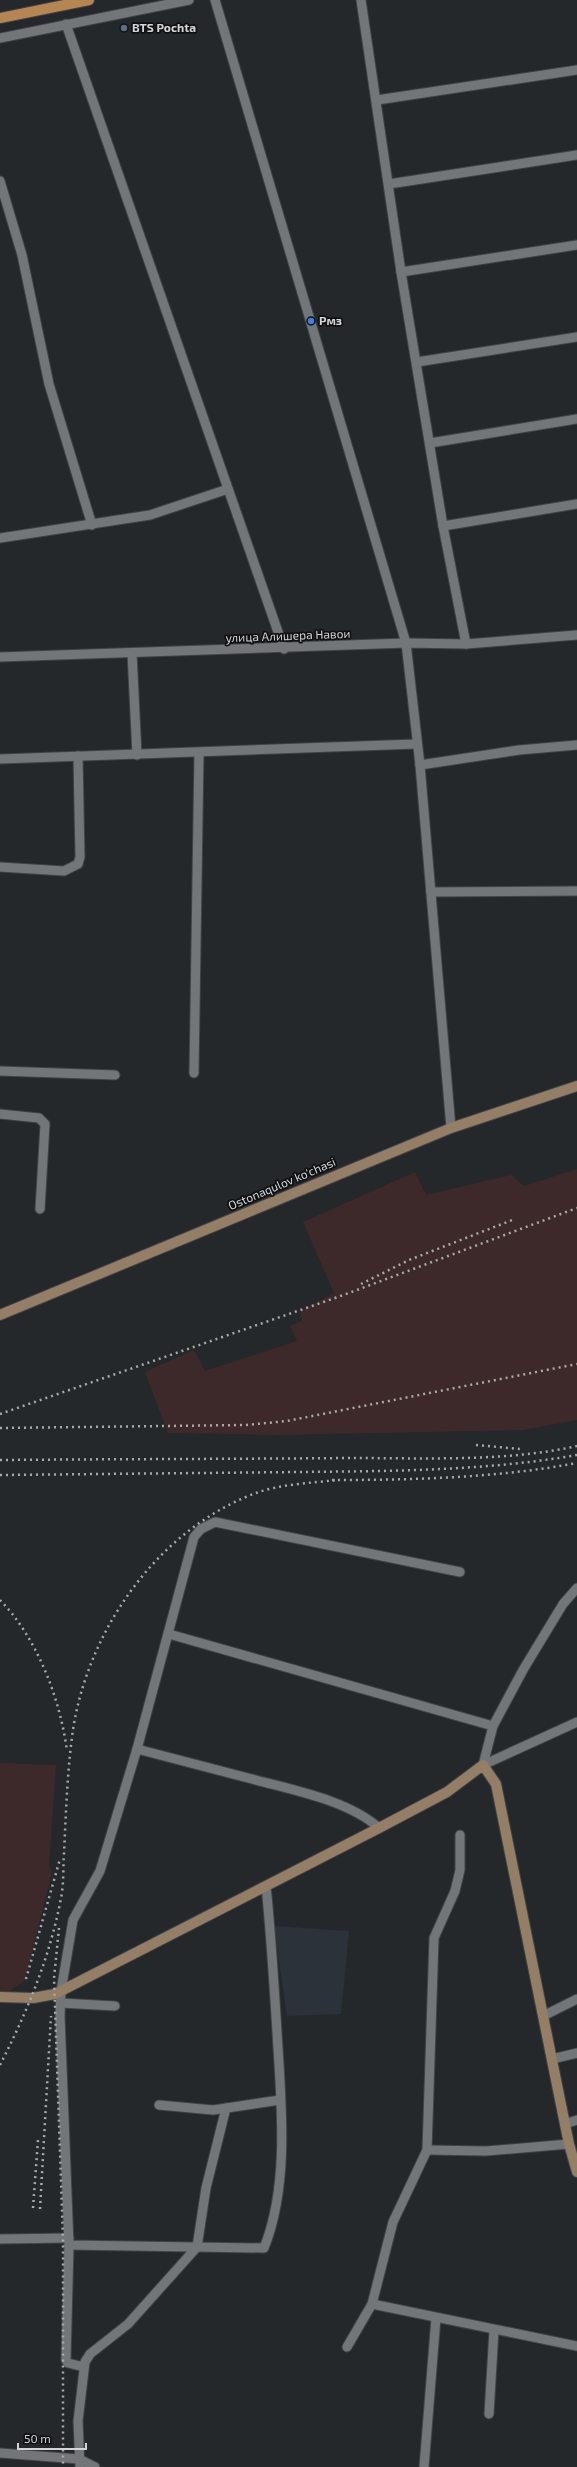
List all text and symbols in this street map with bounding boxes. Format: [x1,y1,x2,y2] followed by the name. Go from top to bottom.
[132,20,196,34] place label: BTS Pochta
[119,23,129,33] marker: BTS Pochta
[319,313,342,327] place label: Рмз
[306,316,316,326] marker: Рмз
[225,626,351,645] street label: улица Алишера Навои
[226,1154,337,1212] street label: Ostonaqulov ko'chasi
[18,2425,86,2451] scale bar
[24,2431,51,2445] text: 50 m

